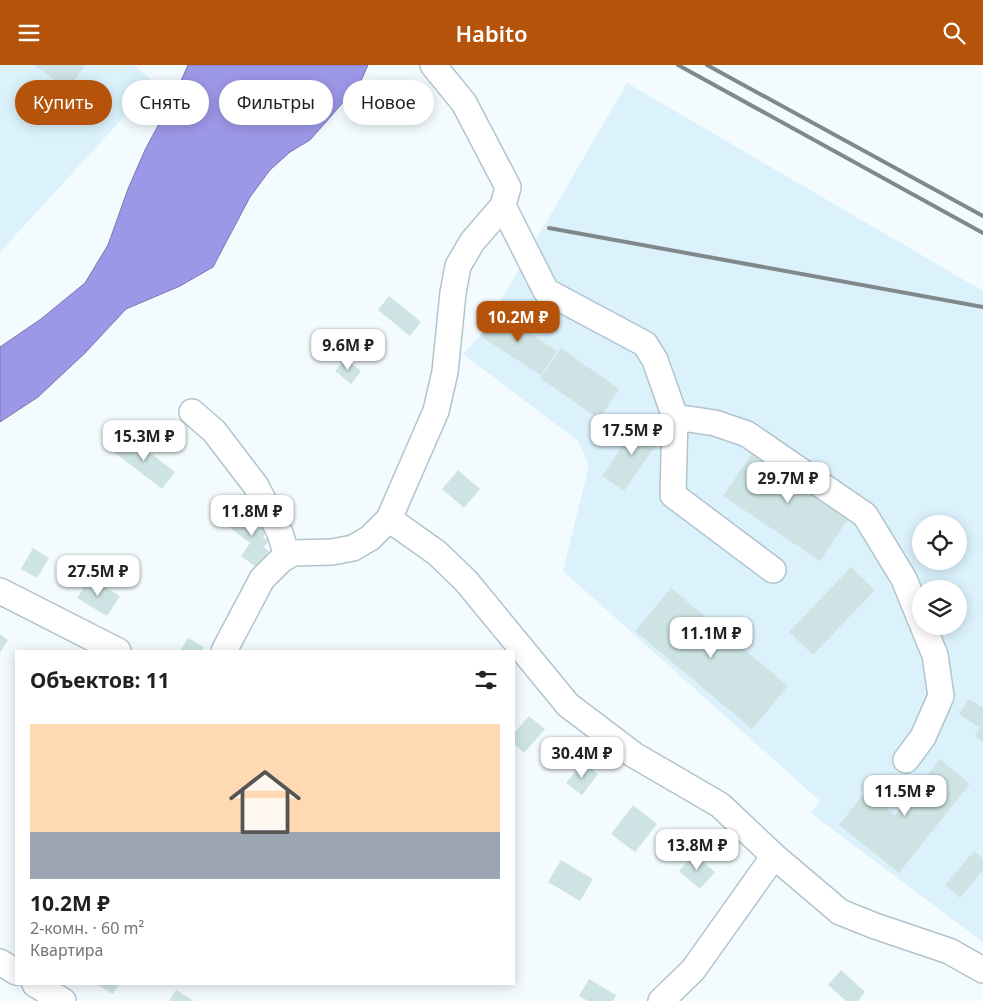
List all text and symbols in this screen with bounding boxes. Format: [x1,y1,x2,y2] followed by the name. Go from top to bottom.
[455,18,528,48] text: Habito
[15,19,43,47] icon: menu
[940,19,968,47] icon: search
[15,80,112,125] chip: Купить
[122,80,209,125] chip: Снять
[219,80,333,125] chip: Фильтры
[343,80,434,125] chip: Новое
[472,301,564,343] pin: 10.2M ₽
[488,306,548,328] text: 10.2M ₽
[307,329,389,371] pin: 9.6M ₽
[322,334,374,356] text: 9.6M ₽
[586,413,678,456] pin: 17.5M ₽
[98,419,190,462] pin: 15.3M ₽
[602,419,662,441] text: 17.5M ₽
[114,425,174,447] text: 15.3M ₽
[742,461,834,504] pin: 29.7M ₽
[758,467,818,489] text: 29.7M ₽
[206,495,298,537] pin: 11.8M ₽
[222,500,282,522] text: 11.8M ₽
[912,515,967,635] map controls
[912,515,967,570] button: locate
[52,555,144,597] pin: 27.5M ₽
[68,560,128,582] text: 27.5M ₽
[912,580,967,635] button: layers
[665,617,757,659] pin: 11.1M ₽
[681,622,741,644] text: 11.1M ₽
[30,666,170,694] text: Объектов: 11
[472,666,500,694] icon: filters
[536,737,628,779] pin: 30.4M ₽
[552,742,612,764] text: 30.4M ₽
[220,757,310,847] icon: home
[859,775,951,817] pin: 11.5M ₽
[875,780,935,802] text: 11.5M ₽
[651,829,743,871] pin: 13.8M ₽
[667,834,727,856] text: 13.8M ₽
[30,889,110,917] text: 10.2M ₽
[30,917,144,939] text: 2-комн. · 60 m²
[30,939,104,961] text: Квартира

